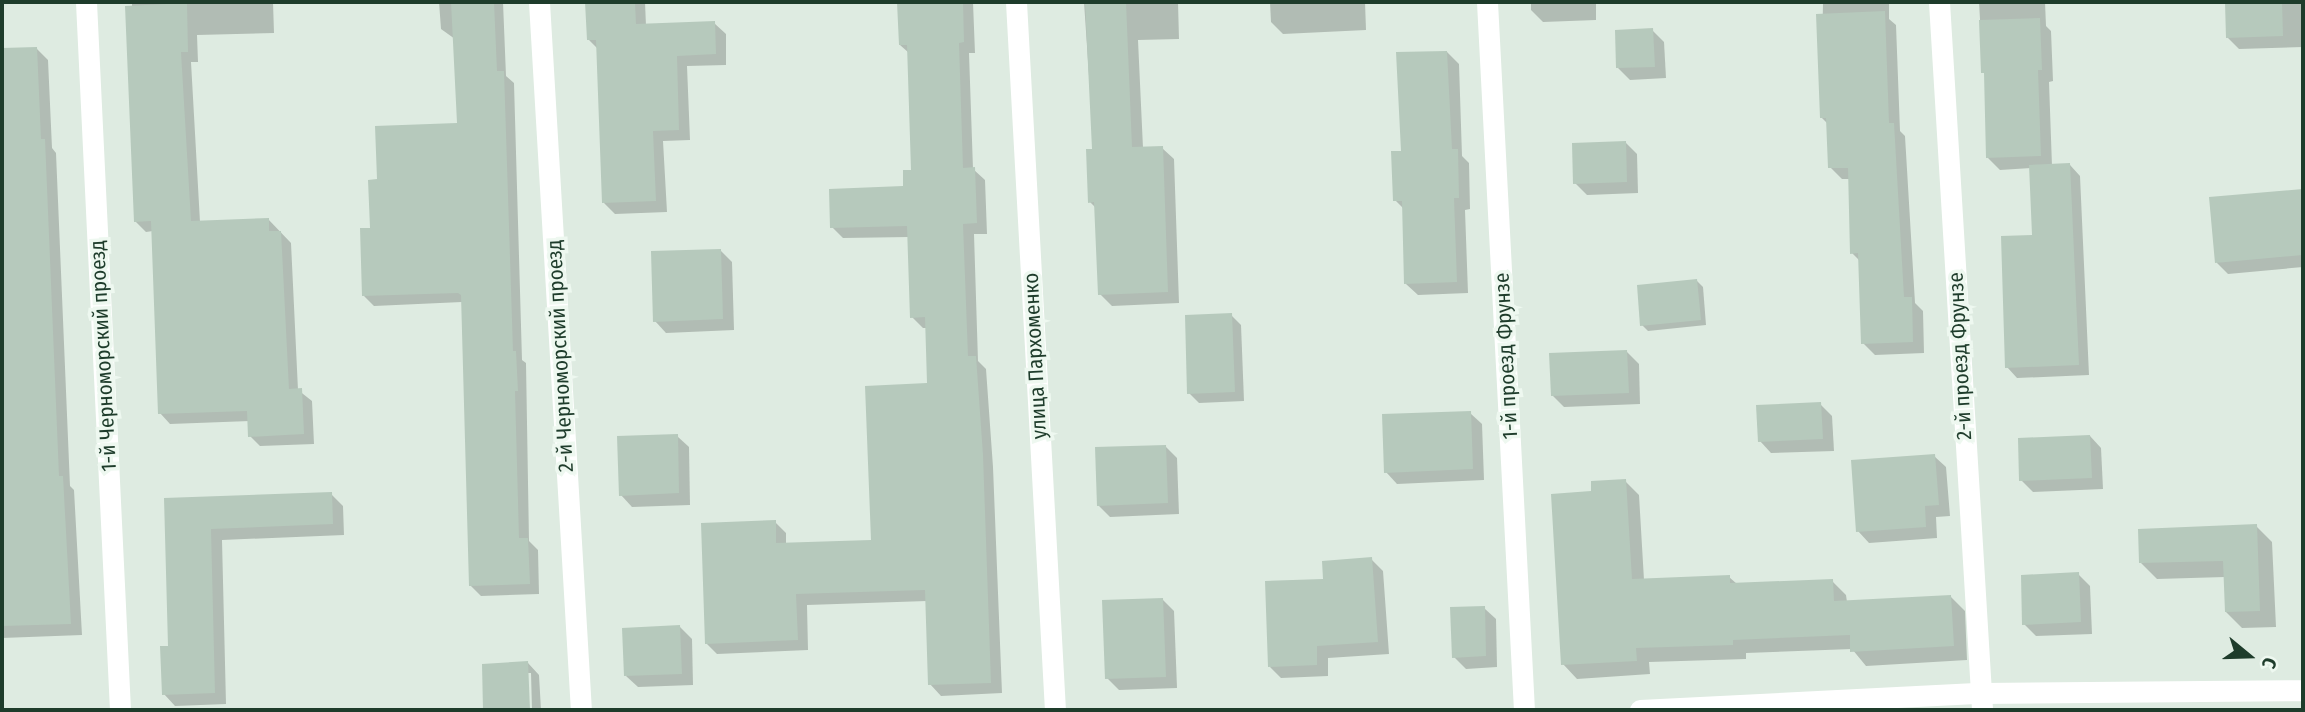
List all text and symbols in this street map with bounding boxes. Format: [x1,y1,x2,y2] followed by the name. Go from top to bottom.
[541,239,579,473] street label: 2-й Черноморский проезд
[84,240,122,472] street label: 1-й Черноморский проезд
[1018,272,1052,440] street label: улица Пархоменко
[1489,272,1523,440] street label: 1-й проезд Фрунзе
[1943,272,1977,440] street label: 2-й проезд Фрунзе
[2214,621,2284,691] north arrow
[2257,655,2282,671] text: С

